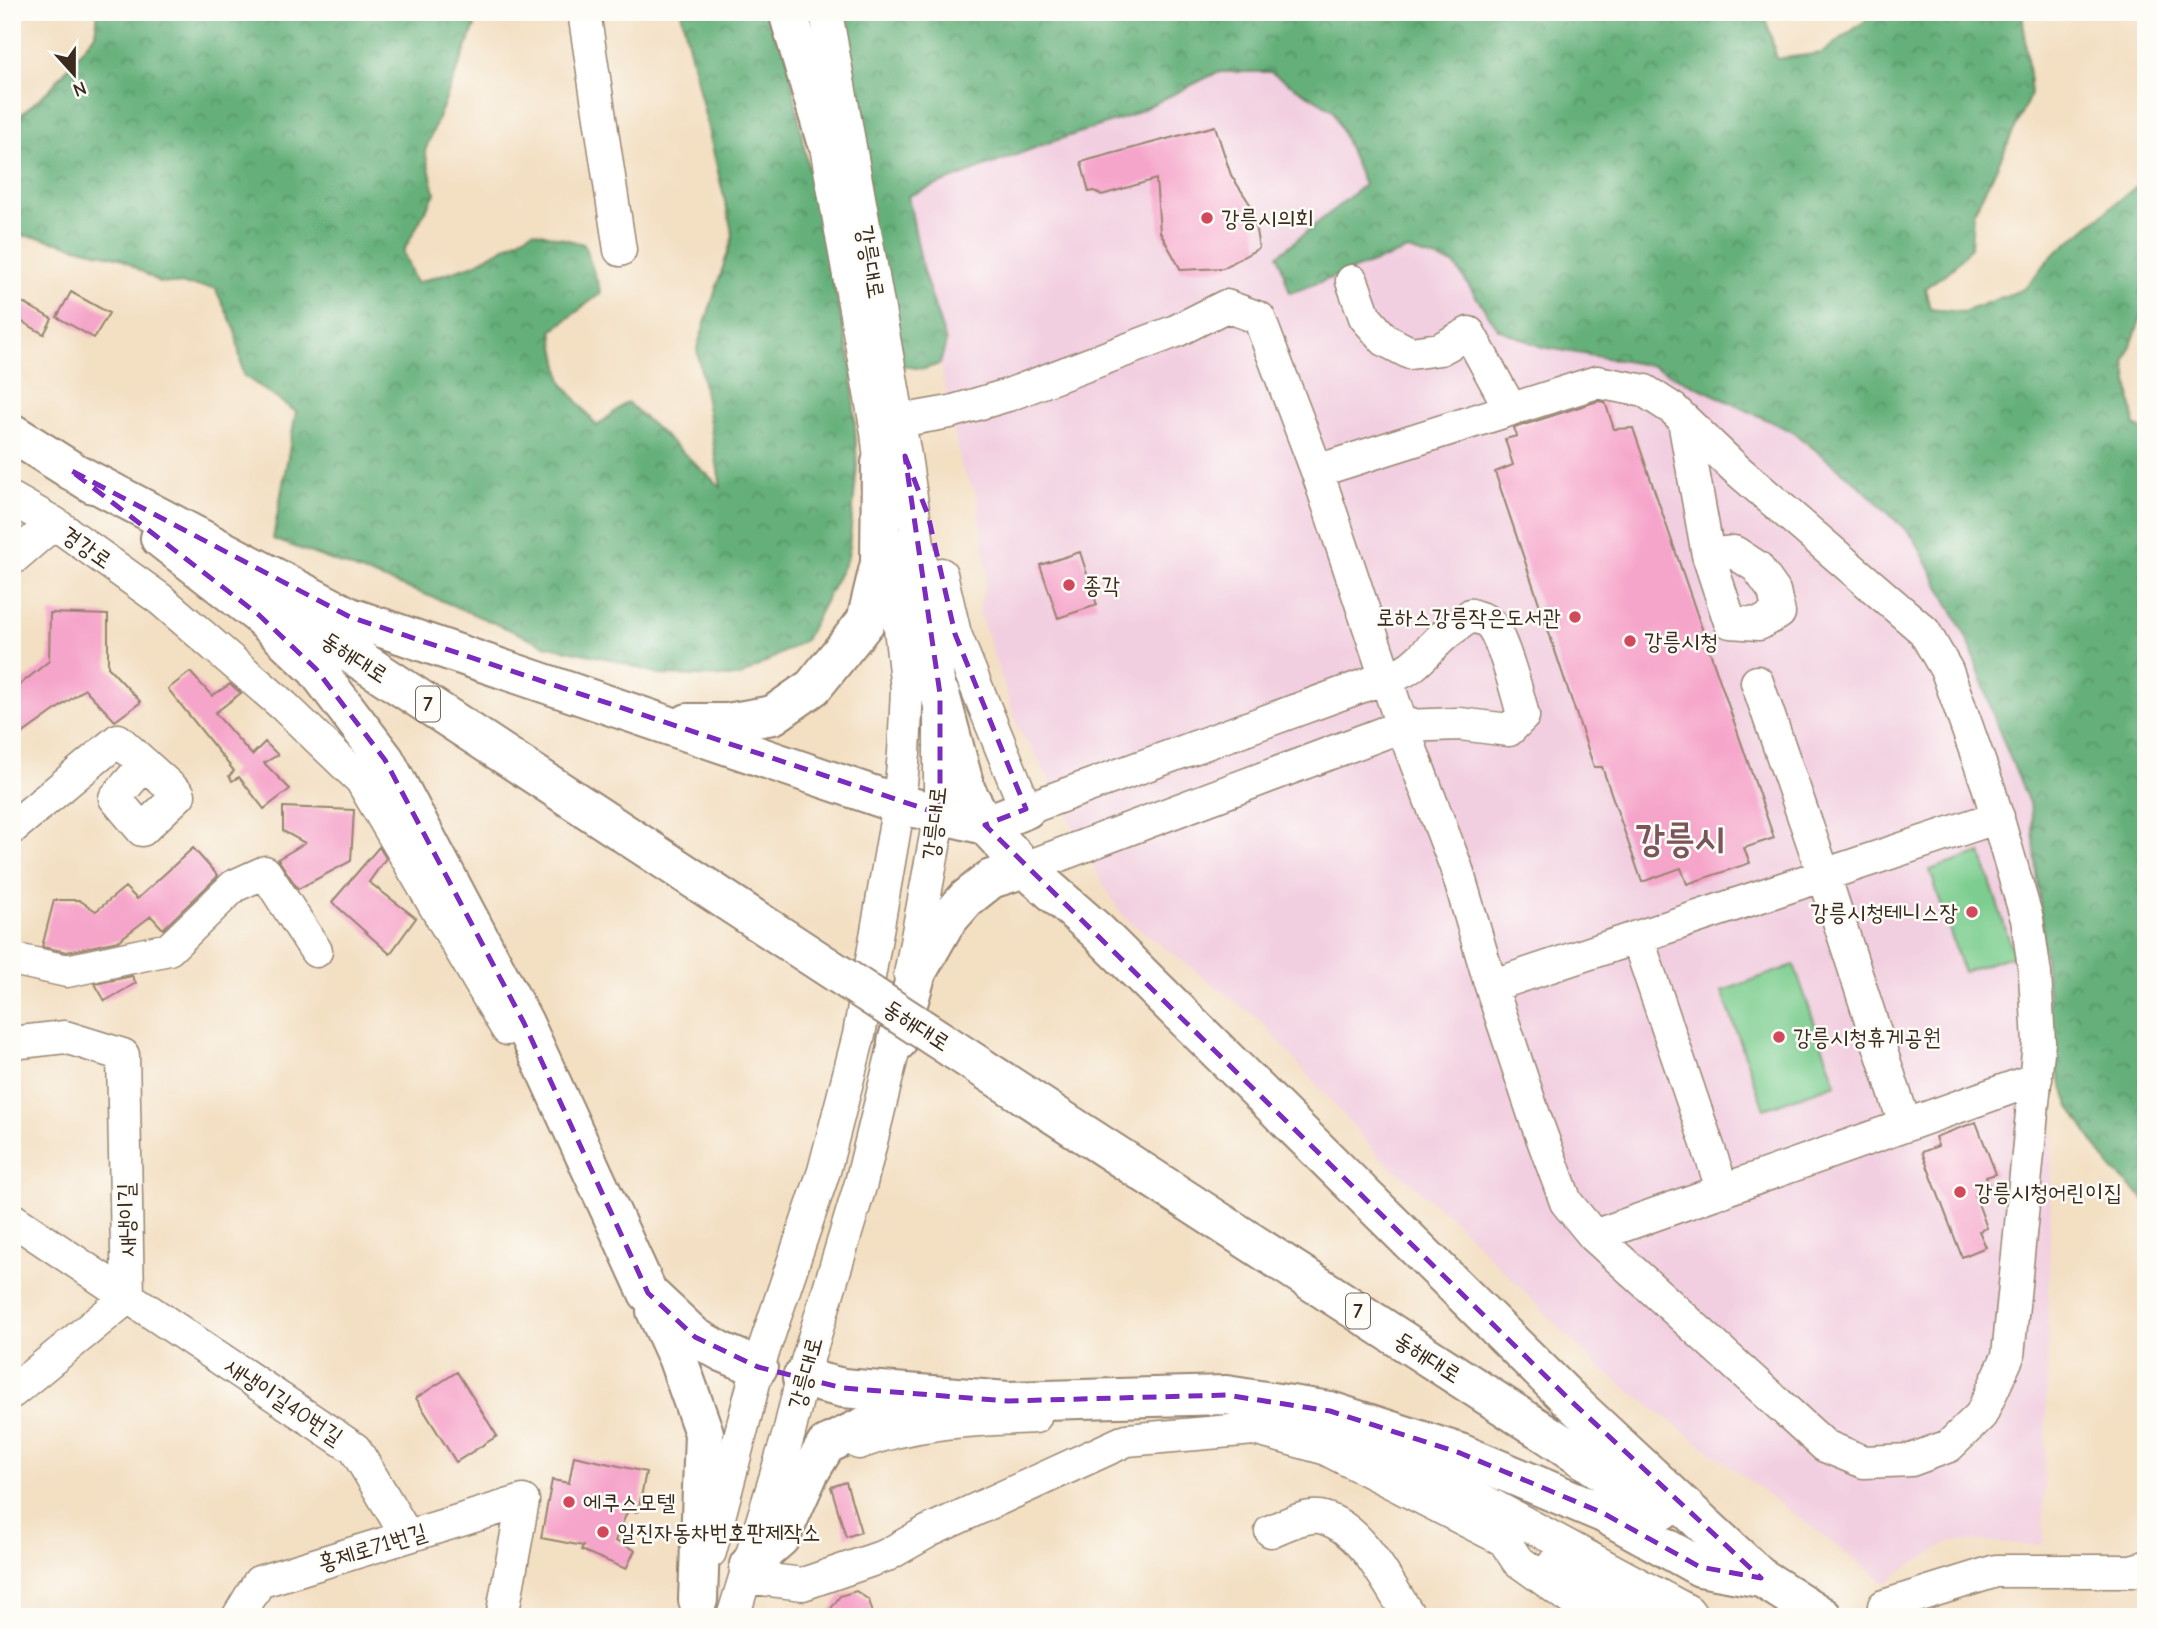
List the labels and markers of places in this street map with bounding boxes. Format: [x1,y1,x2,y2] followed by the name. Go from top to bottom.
[1221,205,1314,232] place label: 강릉시의회
[1199,210,1215,226] marker: 강릉시의회
[1083,572,1120,599] place label: 종각
[1061,577,1077,593] marker: 종각
[1376,604,1561,631] place label: 로하스강릉작은도서관
[1567,609,1583,625] marker: 로하스강릉작은도서관
[1644,628,1718,655] place label: 강릉시청
[1622,633,1638,649] marker: 강릉시청
[1810,899,1958,926] place label: 강릉시청테니스장
[1964,904,1980,920] marker: 강릉시청테니스장
[1793,1024,1941,1051] place label: 강릉시청휴게공원
[1771,1029,1787,1045] marker: 강릉시청휴게공원
[1974,1179,2122,1206] place label: 강릉시청어린이집
[1952,1184,1968,1200] marker: 강릉시청어린이집
[583,1489,676,1516] place label: 에쿠스모텔
[561,1494,577,1510] marker: 에쿠스모텔
[617,1519,821,1546] place label: 일진자동차번호판제작소
[595,1524,611,1540] marker: 일진자동차번호판제작소

